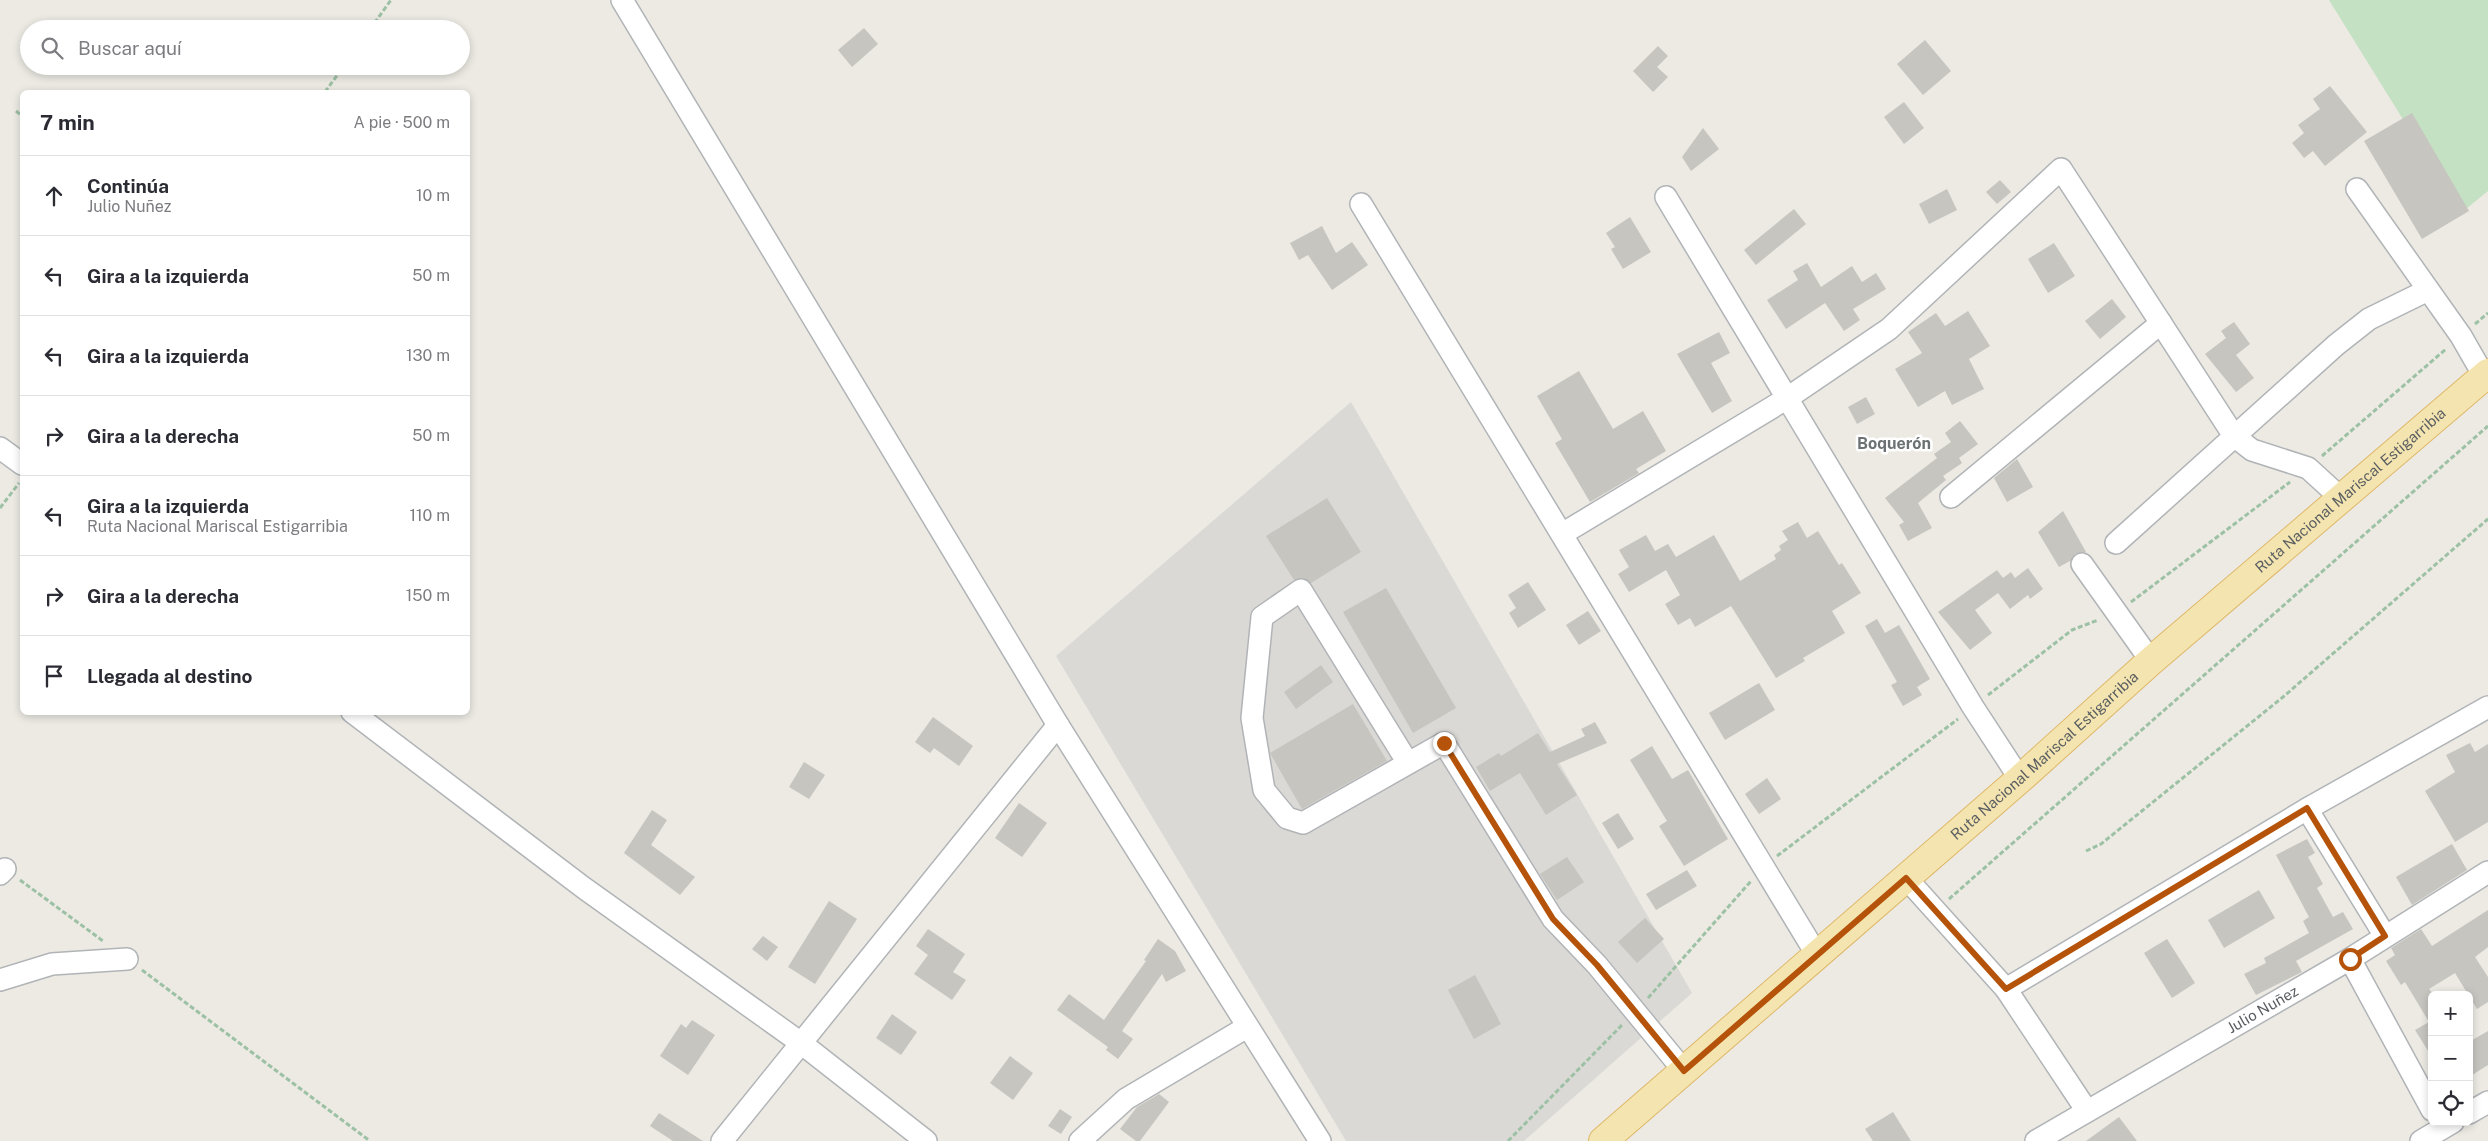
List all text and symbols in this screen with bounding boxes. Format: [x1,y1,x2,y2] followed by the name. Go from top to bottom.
[20,20,470,75] search box
[38,34,66,62] icon: search
[78,37,182,59] text: Buscar aquí
[40,110,95,135] text: 7 min
[354,113,450,132] text: A pie · 500 m
[87,175,169,197] text: Continúa
[40,182,68,210] icon: ahead
[416,186,450,205] text: 10 m
[87,197,171,216] text: Julio Nuñez
[40,262,68,290] icon: left
[87,265,249,287] text: Gira a la izquierda
[412,266,450,285] text: 50 m
[40,342,68,370] icon: left
[87,345,249,367] text: Gira a la izquierda
[406,346,450,365] text: 130 m
[2252,404,2449,576] street label: Ruta Nacional Mariscal Estigarribia
[40,422,68,450] icon: right
[87,425,239,447] text: Gira a la derecha
[412,426,450,445] text: 50 m
[1857,434,1931,453] district label: Boquerón
[87,495,249,517] text: Gira a la izquierda
[40,502,68,530] icon: left
[409,506,450,525] text: 110 m
[87,517,348,536] text: Ruta Nacional Mariscal Estigarribia
[40,582,68,610] icon: right
[87,585,239,607] text: Gira a la derecha
[406,586,450,605] text: 150 m
[40,662,68,690] icon: arrive
[87,665,252,687] text: Llegada al destino
[1947,668,2141,843] street label: Ruta Nacional Mariscal Estigarribia
[1433,732,1456,755] route end
[2339,948,2362,971] route start
[2224,982,2301,1036] street label: Julio Nuñez
[2428,991,2473,1126] map controls
[2428,991,2473,1036] button: +
[2428,1036,2473,1081] button: −
[2428,1081,2473,1126] button: locate

